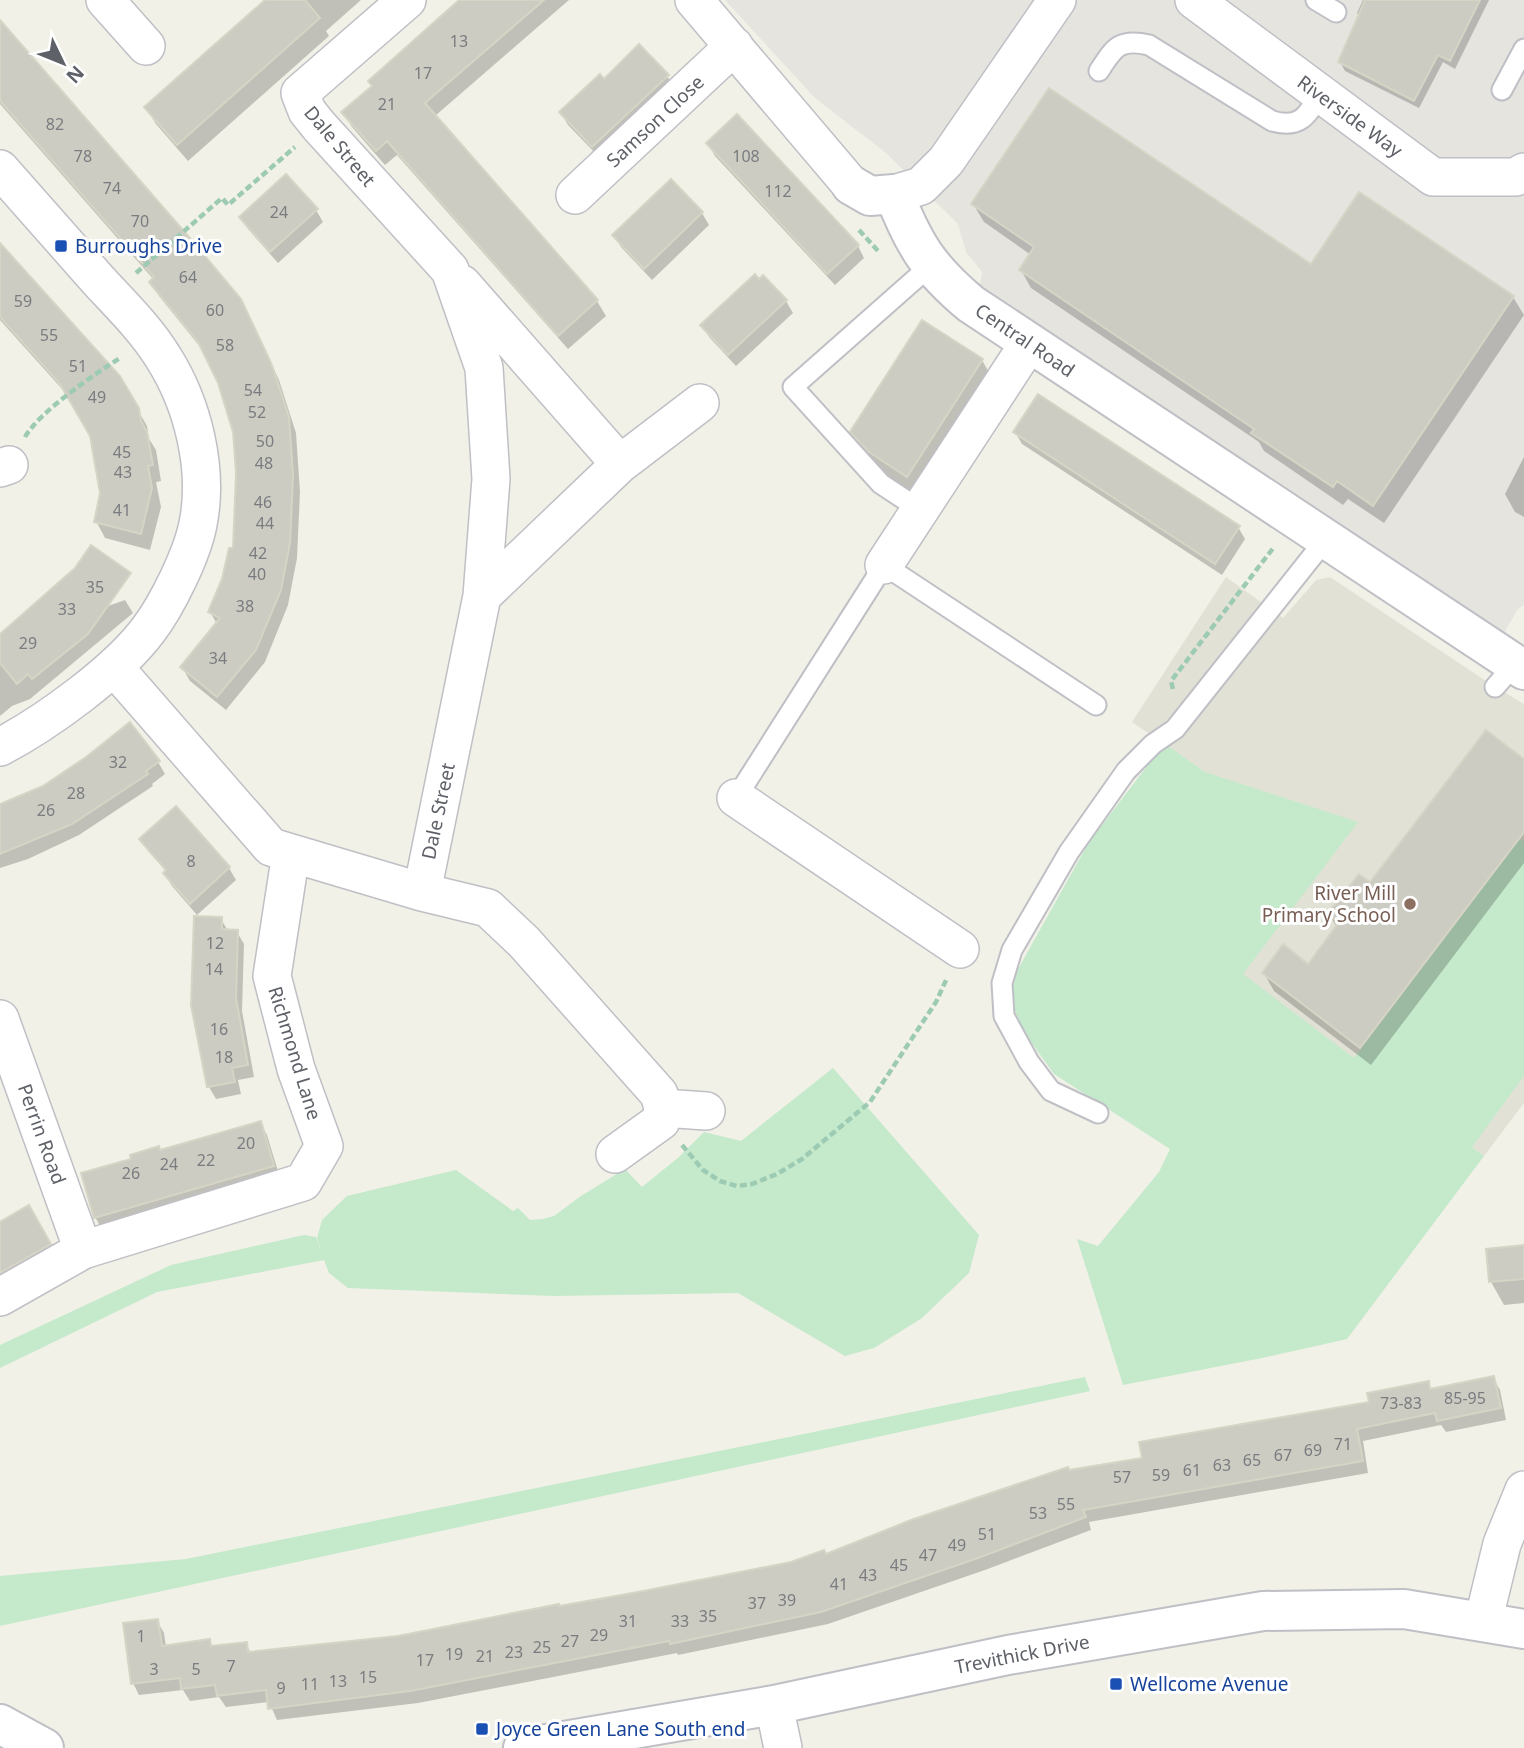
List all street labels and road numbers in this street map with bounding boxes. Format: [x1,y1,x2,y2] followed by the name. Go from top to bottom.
[601,69,709,173] street label: Samson Close
[1292,69,1408,163] street label: Riverside Way
[298,100,382,192] street label: Dale Street
[970,297,1080,383] street label: Central Road
[415,760,461,862] street label: Dale Street
[262,983,328,1123] street label: Richmond Lane
[12,1080,72,1188] street label: Perrin Road
[952,1628,1092,1680] street label: Trevithick Drive

